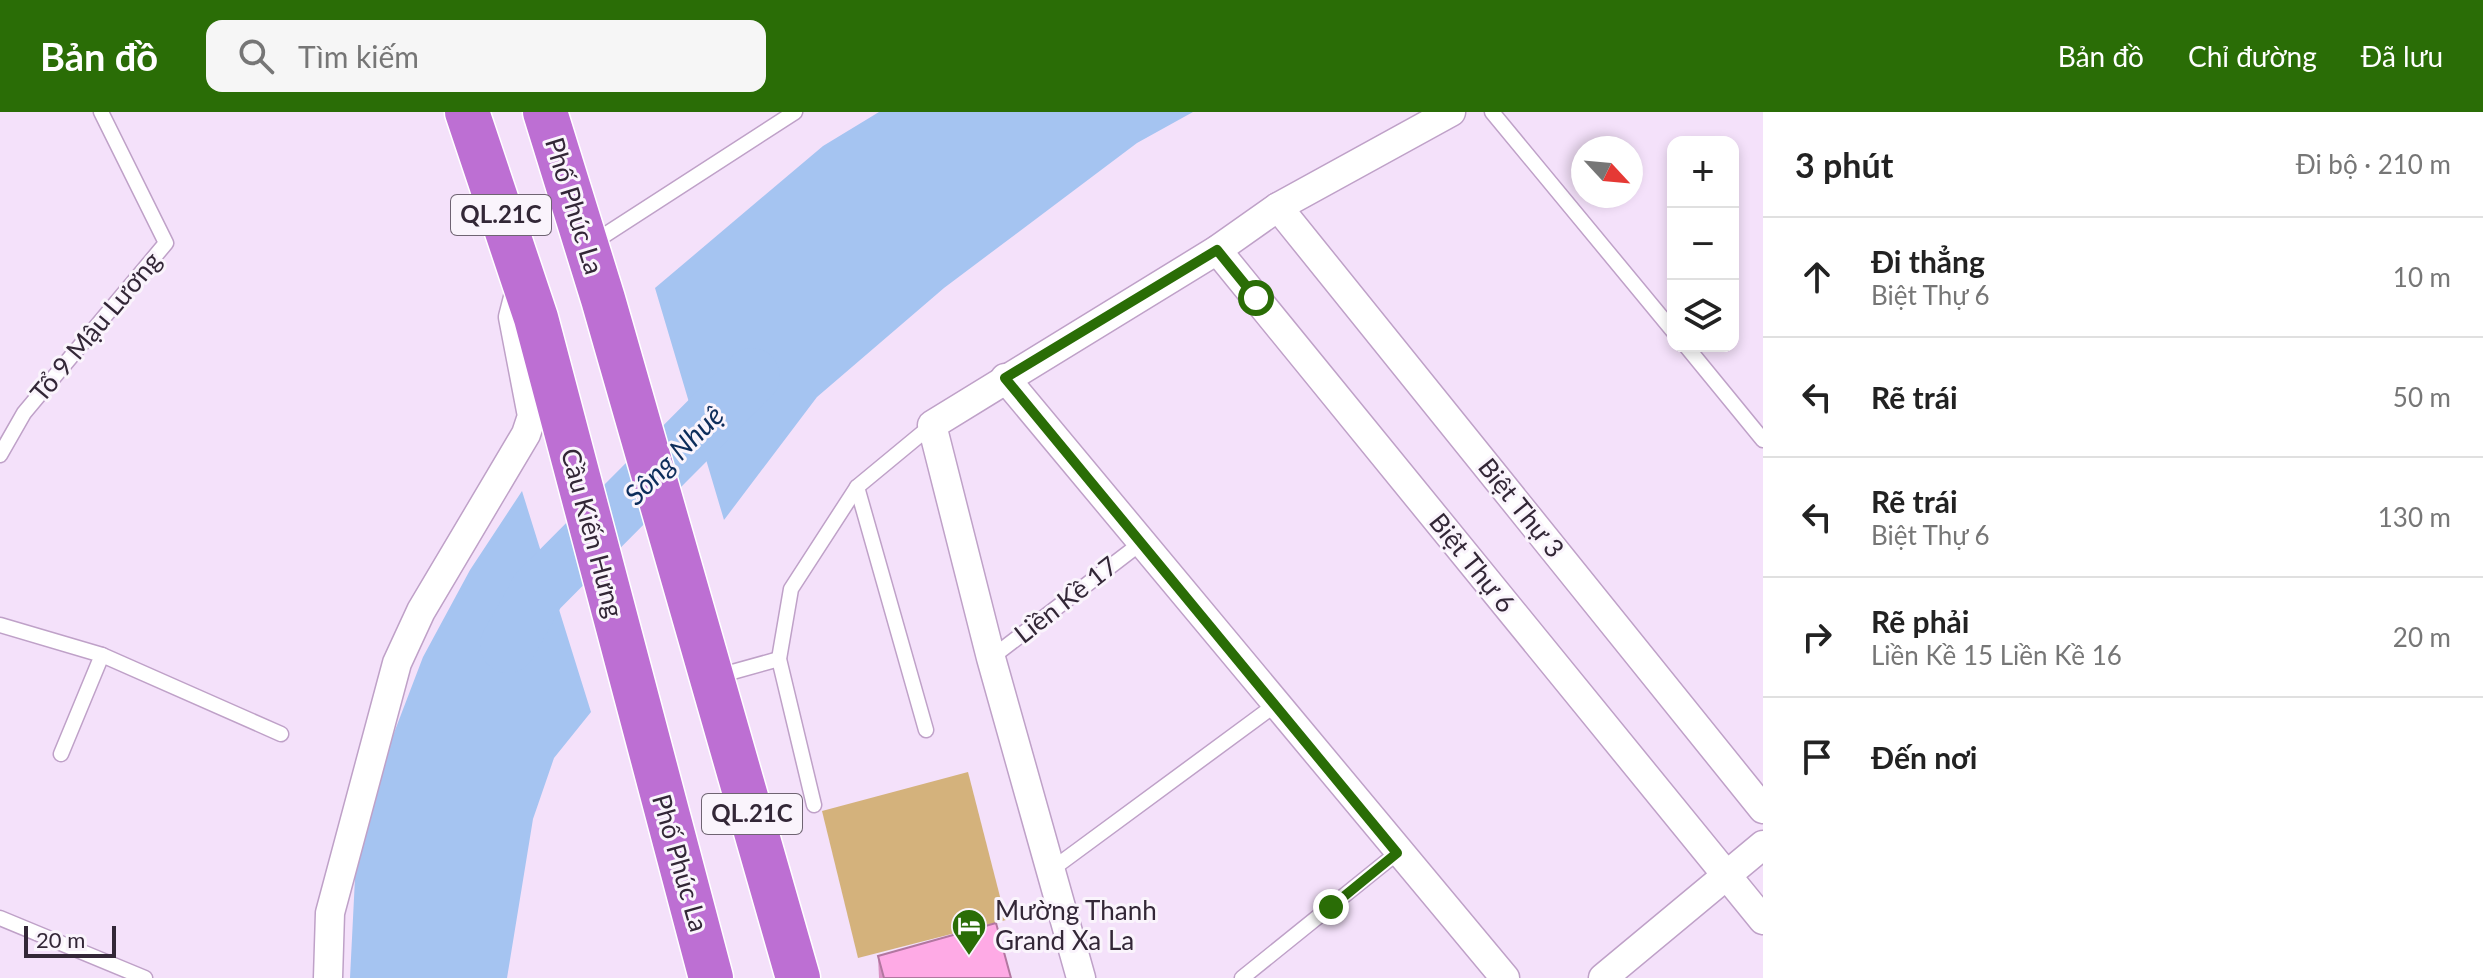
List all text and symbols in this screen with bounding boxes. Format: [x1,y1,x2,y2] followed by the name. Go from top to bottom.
[206,20,766,92] search box
[40,33,158,79] text: Bản đồ
[234,34,278,78] icon: search
[298,38,419,74] text: Tìm kiếm
[2058,39,2144,73] text: Bản đồ
[2188,39,2317,73] text: Chỉ đường
[2361,39,2443,73] text: Đã lưu
[539,133,611,278] street label: Phố Phúc La
[1571,136,1643,208] north arrow
[1667,136,1739,352] map controls
[1667,136,1739,208] button: +
[1795,144,1893,185] text: 3 phút
[2296,148,2451,180] text: Đi bộ · 210 m
[451,195,551,235] road number: QL.21C
[1667,208,1739,280] button: −
[1871,243,1985,279] text: Đi thẳng
[23,245,167,408] street label: Tổ 9 Mậu Lương
[1795,255,1839,299] icon: ahead
[2393,261,2451,293] text: 10 m
[1871,279,1990,311] text: Biệt Thự 6
[1238,280,1274,316] route start
[1667,280,1739,352] button: layers
[1795,375,1839,419] icon: left
[1871,379,1958,415] text: Rẽ trái
[2393,381,2451,413] text: 50 m
[617,398,730,511] water label: Sông Nhuệ
[555,445,631,621] street label: Cầu Kiến Hưng
[1472,451,1572,564] street label: Biệt Thự 3
[1871,483,1958,519] text: Rẽ trái
[1795,495,1839,539] icon: left
[2378,501,2451,533] text: 130 m
[1423,506,1523,619] street label: Biệt Thự 6
[1871,519,1990,551] text: Biệt Thự 6
[1007,549,1123,649] street label: Liền Kề 17
[1871,603,1969,639] text: Rẽ phải
[1795,615,1839,659] icon: right
[2393,621,2451,653] text: 20 m
[1871,639,2122,671] text: Liền Kề 15 Liền Kề 16
[1795,735,1839,779] icon: arrive
[1871,739,1977,775] text: Đến nơi
[646,790,716,935] street label: Phố Phúc La
[702,794,802,834] road number: QL.21C
[1313,889,1349,925] route end
[995,894,1157,956] place label: Mường Thanh Grand Xa La
[950,907,988,957] hotel icon: Mường Thanh Grand Xa La
[24,922,116,958] scale bar
[36,926,85,953] text: 20 m

